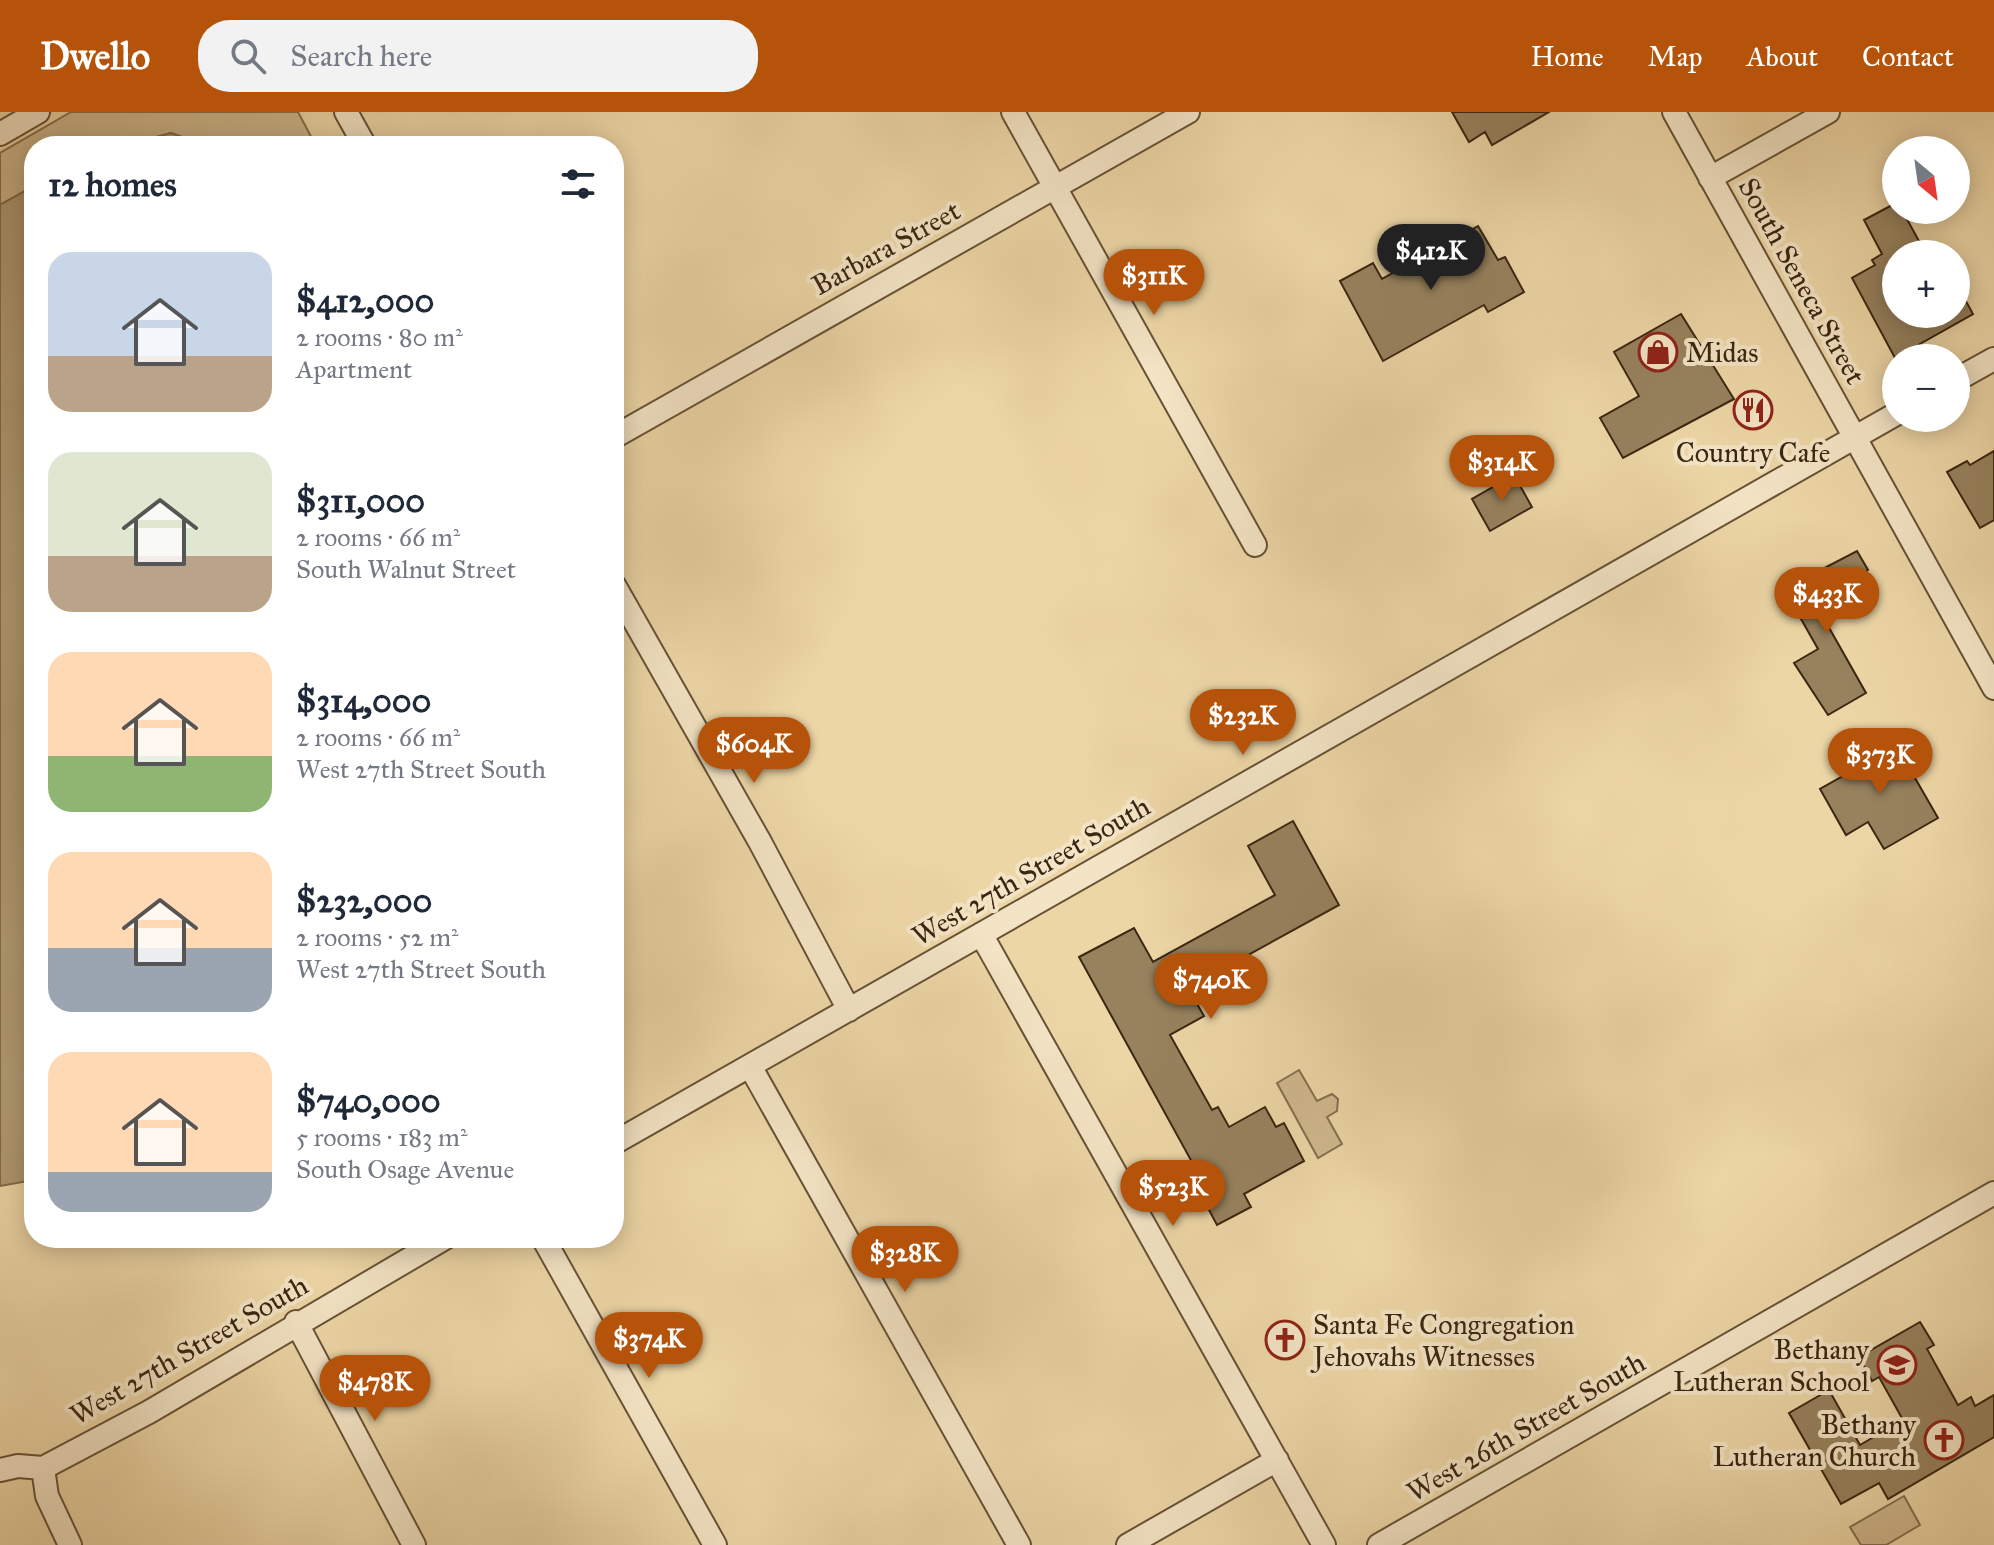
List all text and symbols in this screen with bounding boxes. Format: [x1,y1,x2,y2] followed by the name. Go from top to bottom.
[198,20,758,92] search box
[40,33,150,79] text: Dwello
[226,34,270,78] icon: search
[290,38,432,74] text: Search here
[1531,39,1604,74] text: Home
[1648,39,1702,74] text: Map
[1746,39,1818,74] text: About
[1862,39,1954,74] text: Contact
[1882,136,1970,224] north arrow
[1882,136,1970,432] map controls
[556,162,600,206] icon: filters
[48,164,177,205] text: 12 homes
[1731,172,1873,390] street label: South Seneca Street
[806,193,966,303] street label: Barbara Street
[1375,224,1487,292] pin: $412K
[1395,234,1467,266] text: $412K
[1882,240,1970,328] button: +
[1098,249,1210,317] pin: $311K
[1122,259,1187,291] text: $311K
[296,280,434,321] text: $412,000
[112,284,208,380] icon: home
[296,321,463,353] text: 2 rooms · 80 m²
[1637,331,1679,373] shop icon: Midas
[1686,335,1759,370] place label: Midas
[1882,344,1970,432] button: −
[296,353,412,385] text: Apartment
[1732,389,1774,431] restaurant icon: Country Cafe
[1446,435,1558,503] pin: $314K
[1676,435,1830,470] place label: Country Cafe
[1467,445,1537,477] text: $314K
[296,480,425,521] text: $311,000
[112,484,208,580] icon: home
[296,521,460,553] text: 2 rooms · 66 m²
[296,553,516,585] text: South Walnut Street
[1771,567,1883,635] pin: $433K
[1792,577,1862,609] text: $433K
[296,680,431,721] text: $314,000
[112,684,208,780] icon: home
[1187,689,1299,757] pin: $232K
[1208,699,1278,731] text: $232K
[698,717,810,785] pin: $604K
[296,721,460,753] text: 2 rooms · 66 m²
[716,727,793,759] text: $604K
[1824,728,1936,796] pin: $373K
[1846,738,1914,770] text: $373K
[296,753,546,785] text: West 27th Street South
[906,788,1157,953] street label: West 27th Street South
[296,880,432,921] text: $232,000
[112,884,208,980] icon: home
[296,921,459,953] text: 2 rooms · 52 m²
[296,953,546,985] text: West 27th Street South
[1155,953,1267,1021] pin: $740K
[1173,963,1249,995] text: $740K
[296,1080,441,1121] text: $740,000
[112,1084,208,1180] icon: home
[296,1121,468,1153] text: 5 rooms · 183 m²
[296,1153,514,1185] text: South Osage Avenue
[1117,1160,1229,1228] pin: $523K
[1138,1170,1208,1202] text: $523K
[849,1226,961,1294] pin: $328K
[869,1236,941,1268] text: $328K
[64,1267,315,1432] street label: West 27th Street South
[1310,1307,1575,1374] place label: Santa Fe Congregation Jehovahs Witnesses
[593,1312,705,1380] pin: $374K
[1264,1319,1306,1361] church icon: Santa Fe Congregation Jehovahs Witnesses
[613,1322,685,1354] text: $374K
[1673,1332,1870,1399] place label: Bethany Lutheran School
[1401,1344,1652,1509] street label: West 26th Street South
[1876,1344,1918,1386] school or university icon: Bethany Lutheran School
[319,1355,431,1423] pin: $478K
[337,1365,413,1397] text: $478K
[1713,1407,1917,1474] place label: Bethany Lutheran Church
[1923,1419,1965,1461] church icon: Bethany Lutheran Church

